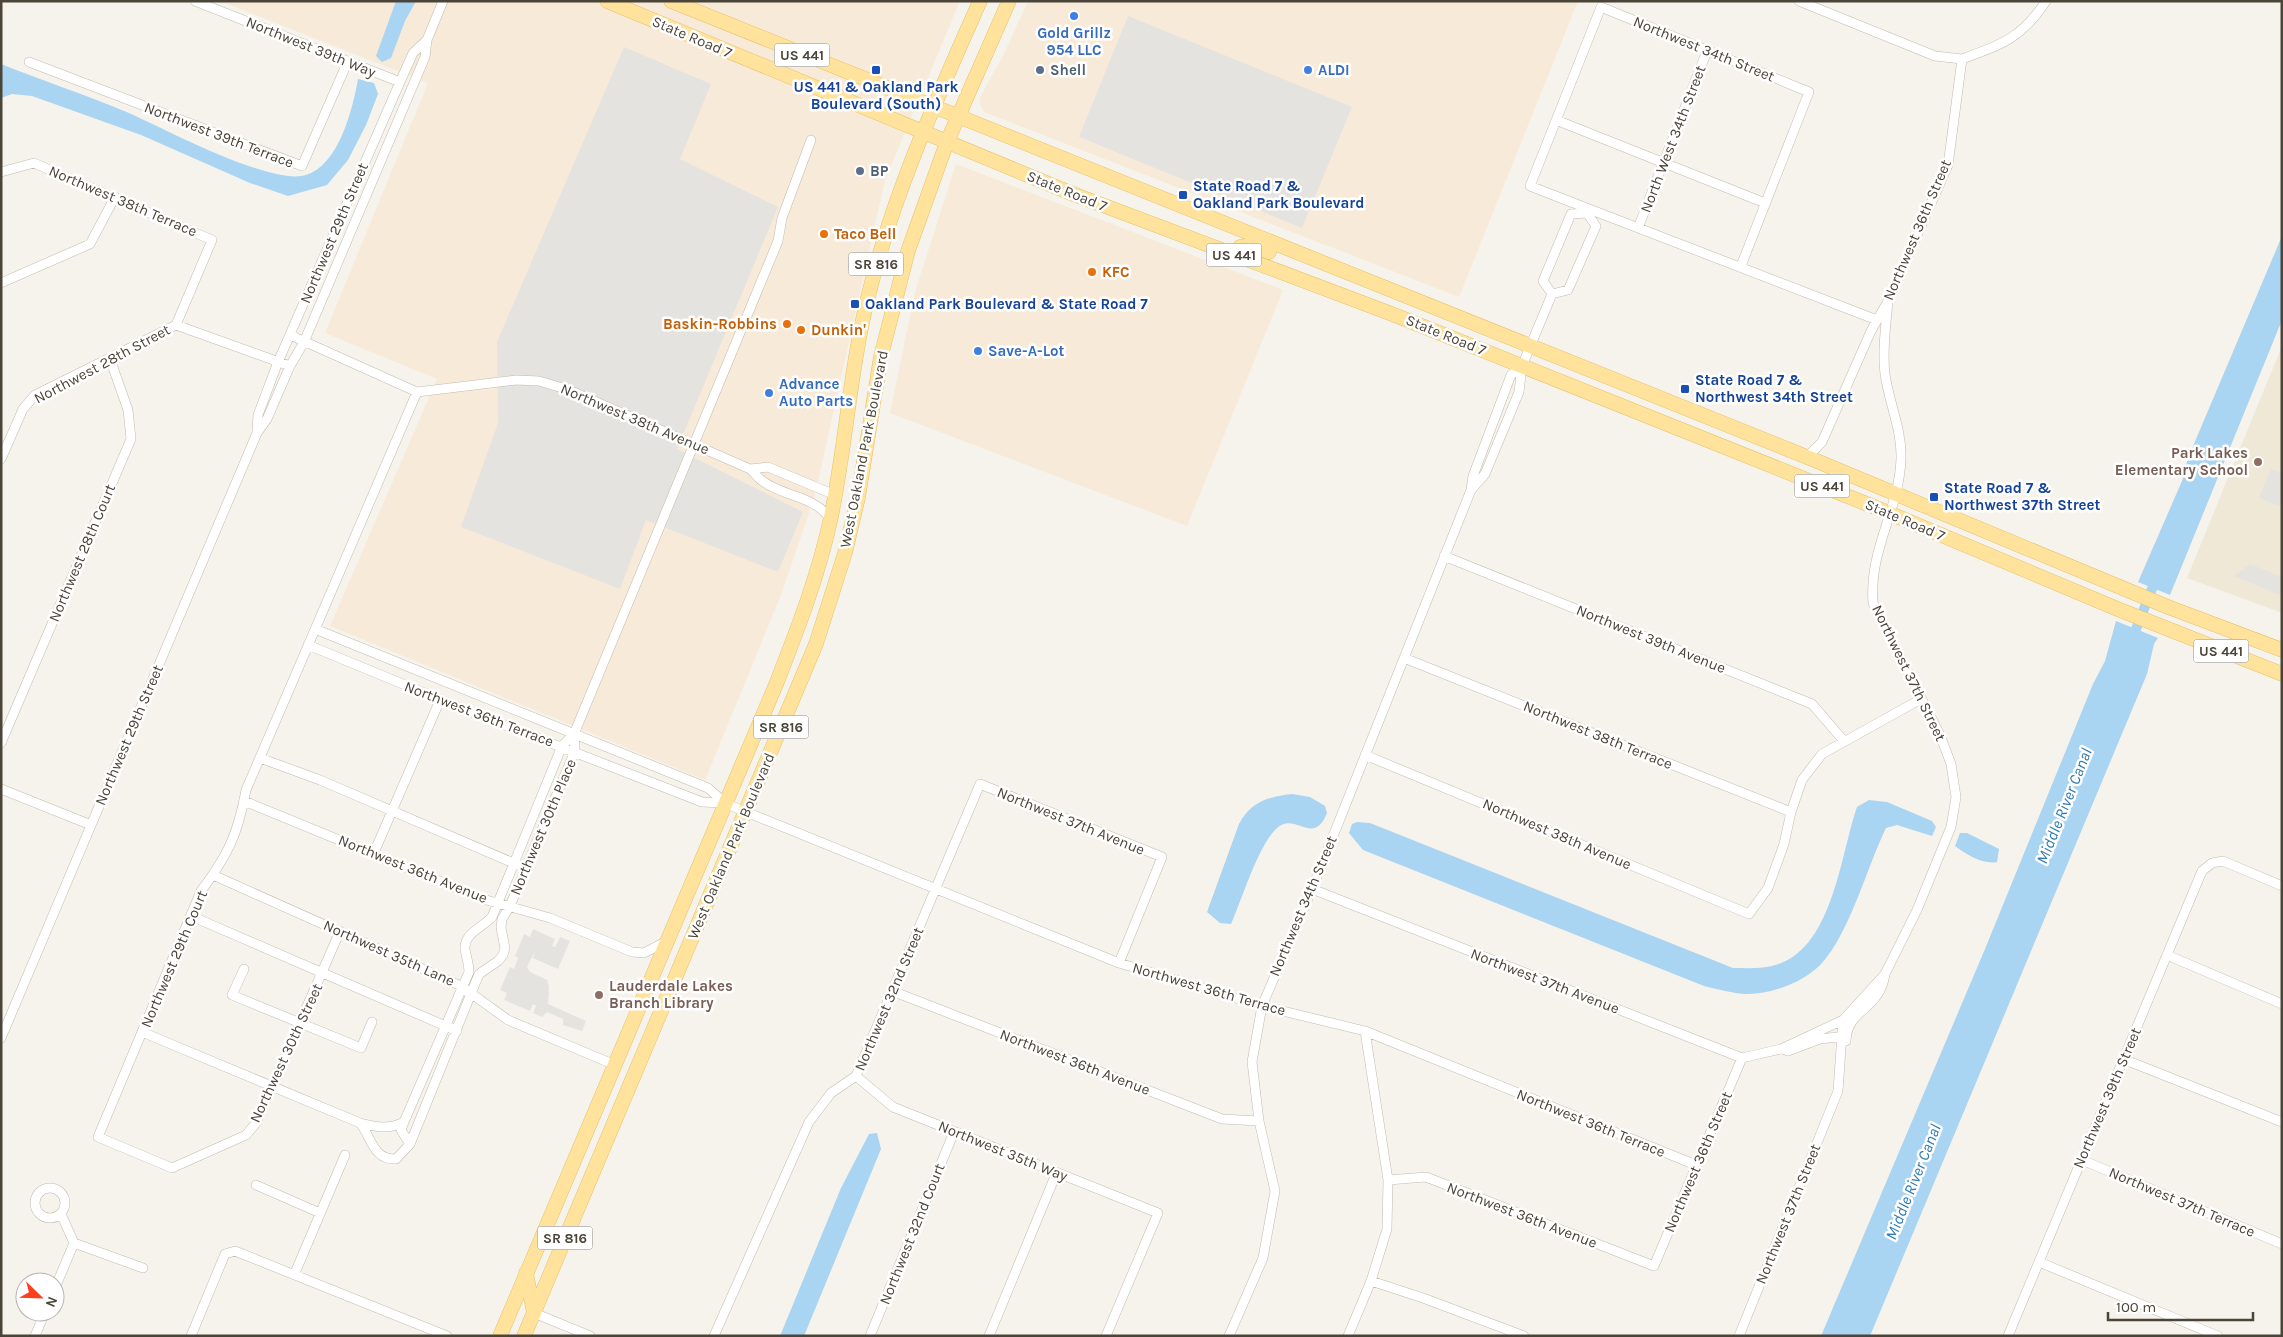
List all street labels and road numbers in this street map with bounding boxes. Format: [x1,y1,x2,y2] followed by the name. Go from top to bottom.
[649,12,735,62] street label: State Road 7
[1631,12,1778,86] street label: Northwest 34th Street
[244,13,378,81] street label: Northwest 39th Way
[774,44,830,66] road number: US 441
[1637,62,1710,215] street label: North West 34th Street
[142,98,296,172] street label: Northwest 39th Terrace
[1879,157,1955,303] street label: Northwest 36th Street
[296,160,372,306] street label: Northwest 29th Street
[46,162,200,240] street label: Northwest 38th Terrace
[1024,167,1110,215] street label: State Road 7
[1206,244,1262,266] road number: US 441
[848,252,904,276] road number: SR 816
[1403,311,1489,359] street label: State Road 7
[31,320,173,408] street label: Northwest 28th Street
[836,349,892,549] street label: West Oakland Park Boulevard
[558,379,712,459] street label: Northwest 38th Avenue
[1794,474,1850,498] road number: US 441
[45,481,119,625] street label: Northwest 28th Court
[1862,495,1948,545] street label: State Road 7
[1574,601,1728,677] street label: Northwest 39th Avenue
[1868,602,1950,744] street label: Northwest 37th Street
[2194,640,2248,662] road number: US 441
[91,662,167,808] street label: Northwest 29th Street
[402,677,556,751] street label: Northwest 36th Terrace
[1521,697,1675,773] street label: Northwest 38th Terrace
[754,716,808,739] road number: SR 816
[684,750,778,942] street label: West Oakland Park Boulevard
[506,756,580,898] street label: Northwest 30th Place
[994,783,1148,859] street label: Northwest 37th Avenue
[1480,794,1634,874] street label: Northwest 38th Avenue
[336,831,490,907] street label: Northwest 36th Avenue
[1265,833,1341,979] street label: Northwest 34th Street
[137,887,211,1030] street label: Northwest 29th Court
[321,916,457,990] street label: Northwest 35th Lane
[851,924,928,1074] street label: Northwest 32nd Street
[1468,944,1622,1018] street label: Northwest 37th Avenue
[1130,958,1288,1020] street label: Northwest 36th Terrace
[246,980,326,1125] street label: Northwest 30th Street
[997,1025,1153,1099] street label: Northwest 36th Avenue
[2069,1025,2145,1171] street label: Northwest 39th Street
[1514,1085,1668,1161] street label: Northwest 36th Terrace
[1660,1089,1736,1235] street label: Northwest 36th Street
[936,1117,1070,1185] street label: Northwest 35th Way
[1752,1141,1824,1287] street label: Northwest 37th Street
[875,1160,949,1307] street label: Northwest 32nd Court
[2106,1163,2258,1241] street label: Northwest 37th Terrace
[1444,1178,1600,1252] street label: Northwest 36th Avenue
[538,1226,592,1250] road number: SR 816

